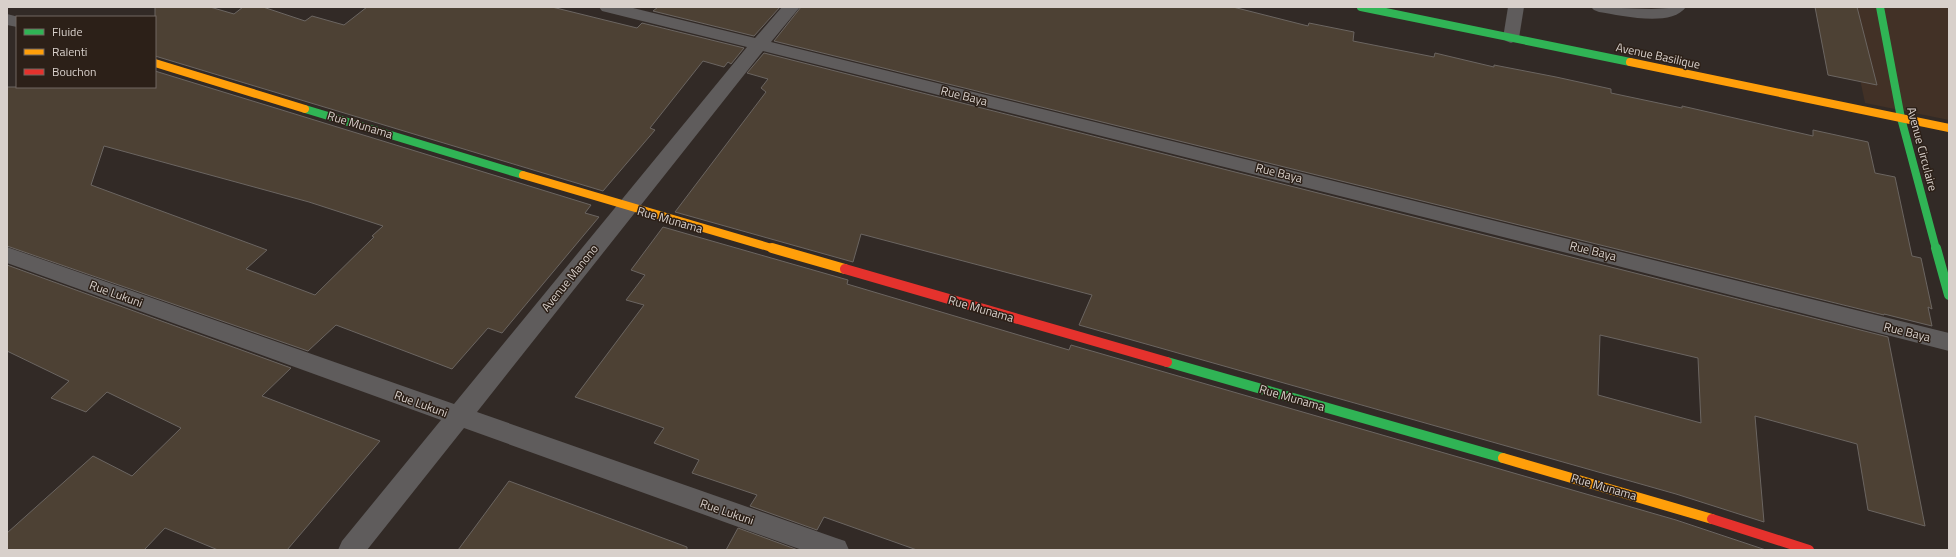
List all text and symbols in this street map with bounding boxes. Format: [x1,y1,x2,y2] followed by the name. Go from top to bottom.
[16,16,156,88] legend
[52,22,83,41] text: Fluide
[1614,37,1702,74] street label: Avenue Basilique
[52,42,87,61] text: Ralenti
[52,62,97,81] text: Bouchon
[939,81,989,110] street label: Rue Baya
[1902,105,1943,193] street label: Avenue Circulaire
[325,106,395,143] street label: Rue Munama
[1254,158,1304,187] street label: Rue Baya
[635,201,705,238] street label: Rue Munama
[1568,236,1618,265] street label: Rue Baya
[536,240,603,315] street label: Avenue Manono
[87,275,146,312] street label: Rue Lukuni
[946,290,1016,327] street label: Rue Munama
[1882,317,1932,346] street label: Rue Baya
[1257,379,1327,416] street label: Rue Munama
[392,385,451,422] street label: Rue Lukuni
[1569,468,1639,505] street label: Rue Munama
[698,493,757,530] street label: Rue Lukuni

